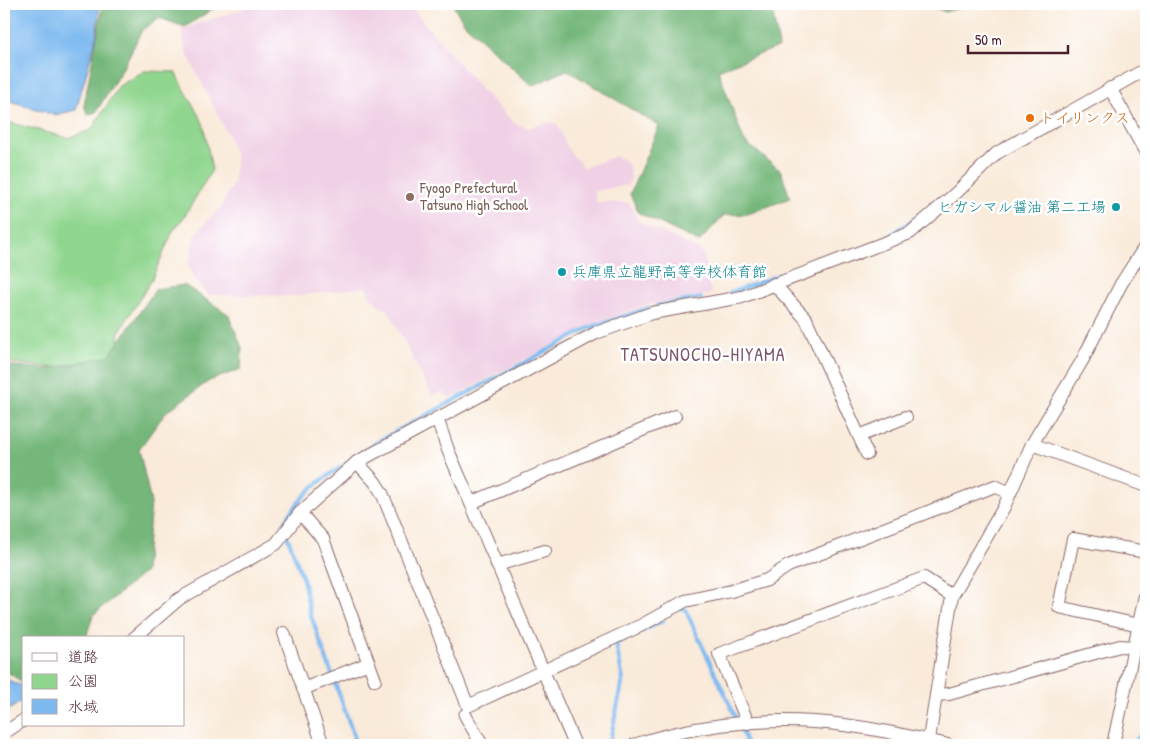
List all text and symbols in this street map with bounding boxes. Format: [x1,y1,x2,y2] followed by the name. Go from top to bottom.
[968,22,1068,54] scale bar
[975,29,1002,50] text: 50 m
[1040,107,1130,128] place label: トイリンクス
[1024,112,1036,124] marker: トイリンクス
[419,177,528,215] place label: Fyogo Prefectural Tatsuno High School
[404,191,416,203] marker: Fyogo Prefectural Tatsuno High School
[938,196,1106,217] place label: ヒガシマル醤油 第二工場
[1110,201,1122,213] marker: ヒガシマル醤油 第二工場
[572,261,767,282] place label: 兵庫県立龍野高等学校体育館
[556,266,568,278] marker: 兵庫県立龍野高等学校体育館
[621,342,785,367] district label: TATSUNOCHO-HIYAMA
[22,636,185,726] legend
[68,646,98,667] text: 道路
[68,670,98,691] text: 公園
[68,696,98,717] text: 水域

